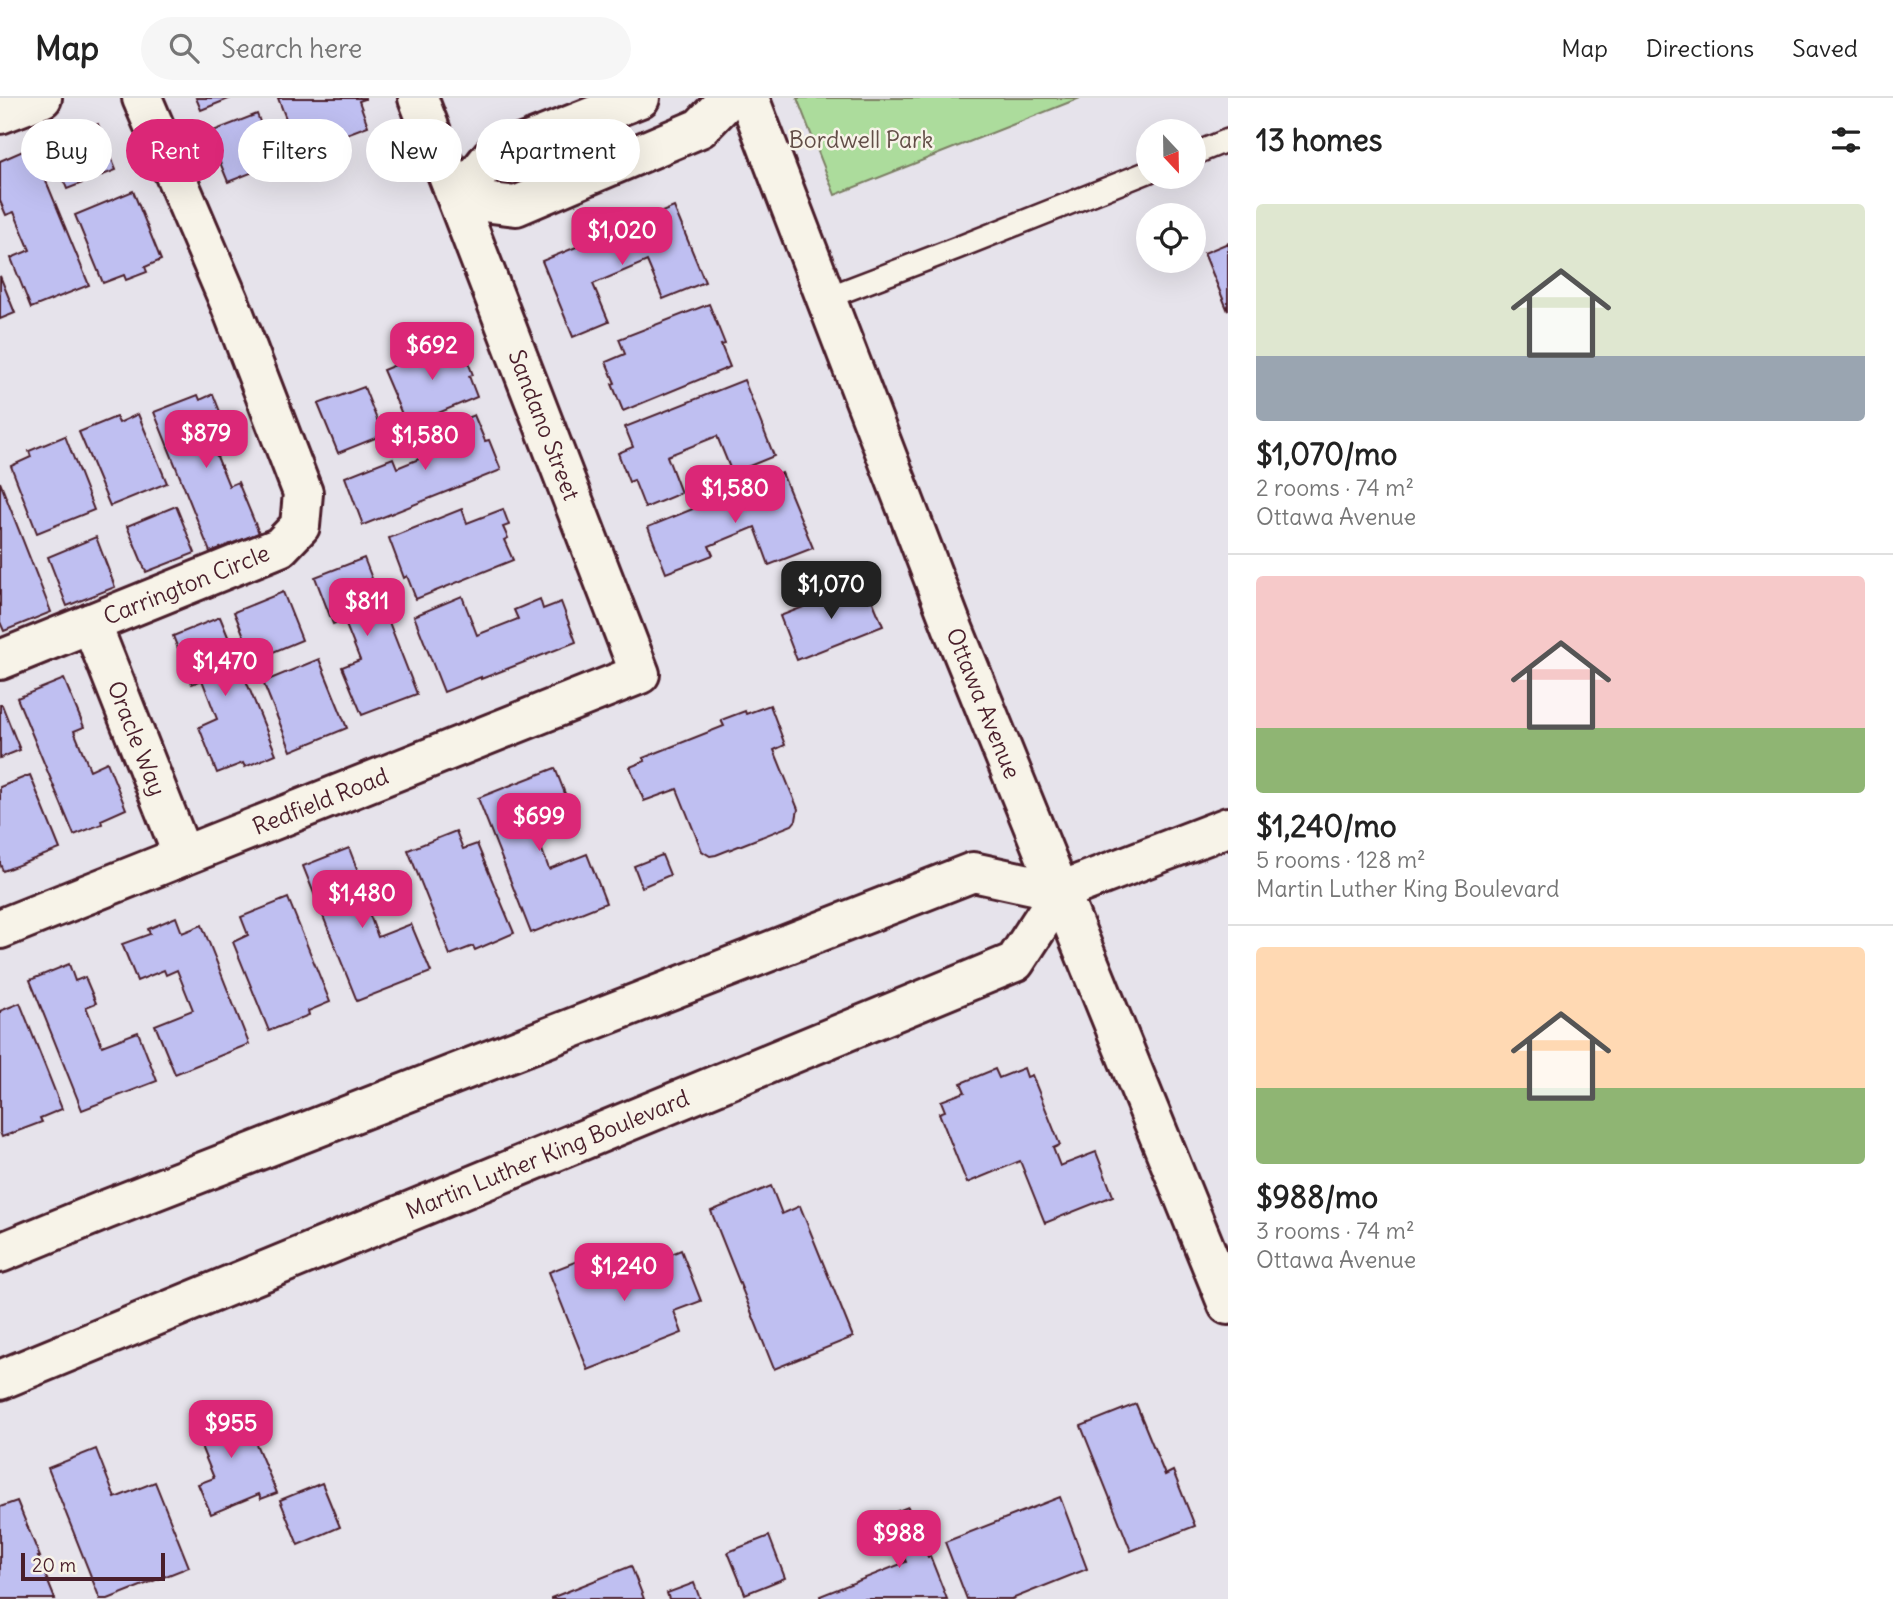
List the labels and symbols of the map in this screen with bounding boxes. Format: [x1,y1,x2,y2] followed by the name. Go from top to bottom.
[1136,119,1206,189] north arrow
[789,125,933,154] park label: Bordwell Park
[565,208,679,267] pin: $1,020
[391,322,473,382] pin: $692
[502,345,587,504] street label: Sandano Street
[165,410,247,470] pin: $879
[368,412,482,472] pin: $1,580
[678,466,792,525] pin: $1,580
[99,538,273,631] street label: Carrington Circle
[774,561,888,621] pin: $1,070
[326,578,408,638] pin: $811
[940,623,1027,783] street label: Ottawa Avenue
[168,638,282,698] pin: $1,470
[101,677,173,800] street label: Oracle Way
[248,761,392,841] street label: Redfield Road
[498,794,580,853] pin: $699
[305,870,419,930] pin: $1,480
[401,1083,693,1225] street label: Martin Luther King Boulevard
[567,1244,681,1303] pin: $1,240
[190,1400,272,1460] pin: $955
[858,1510,940,1570] pin: $988
[21,1550,164,1582] scale bar

